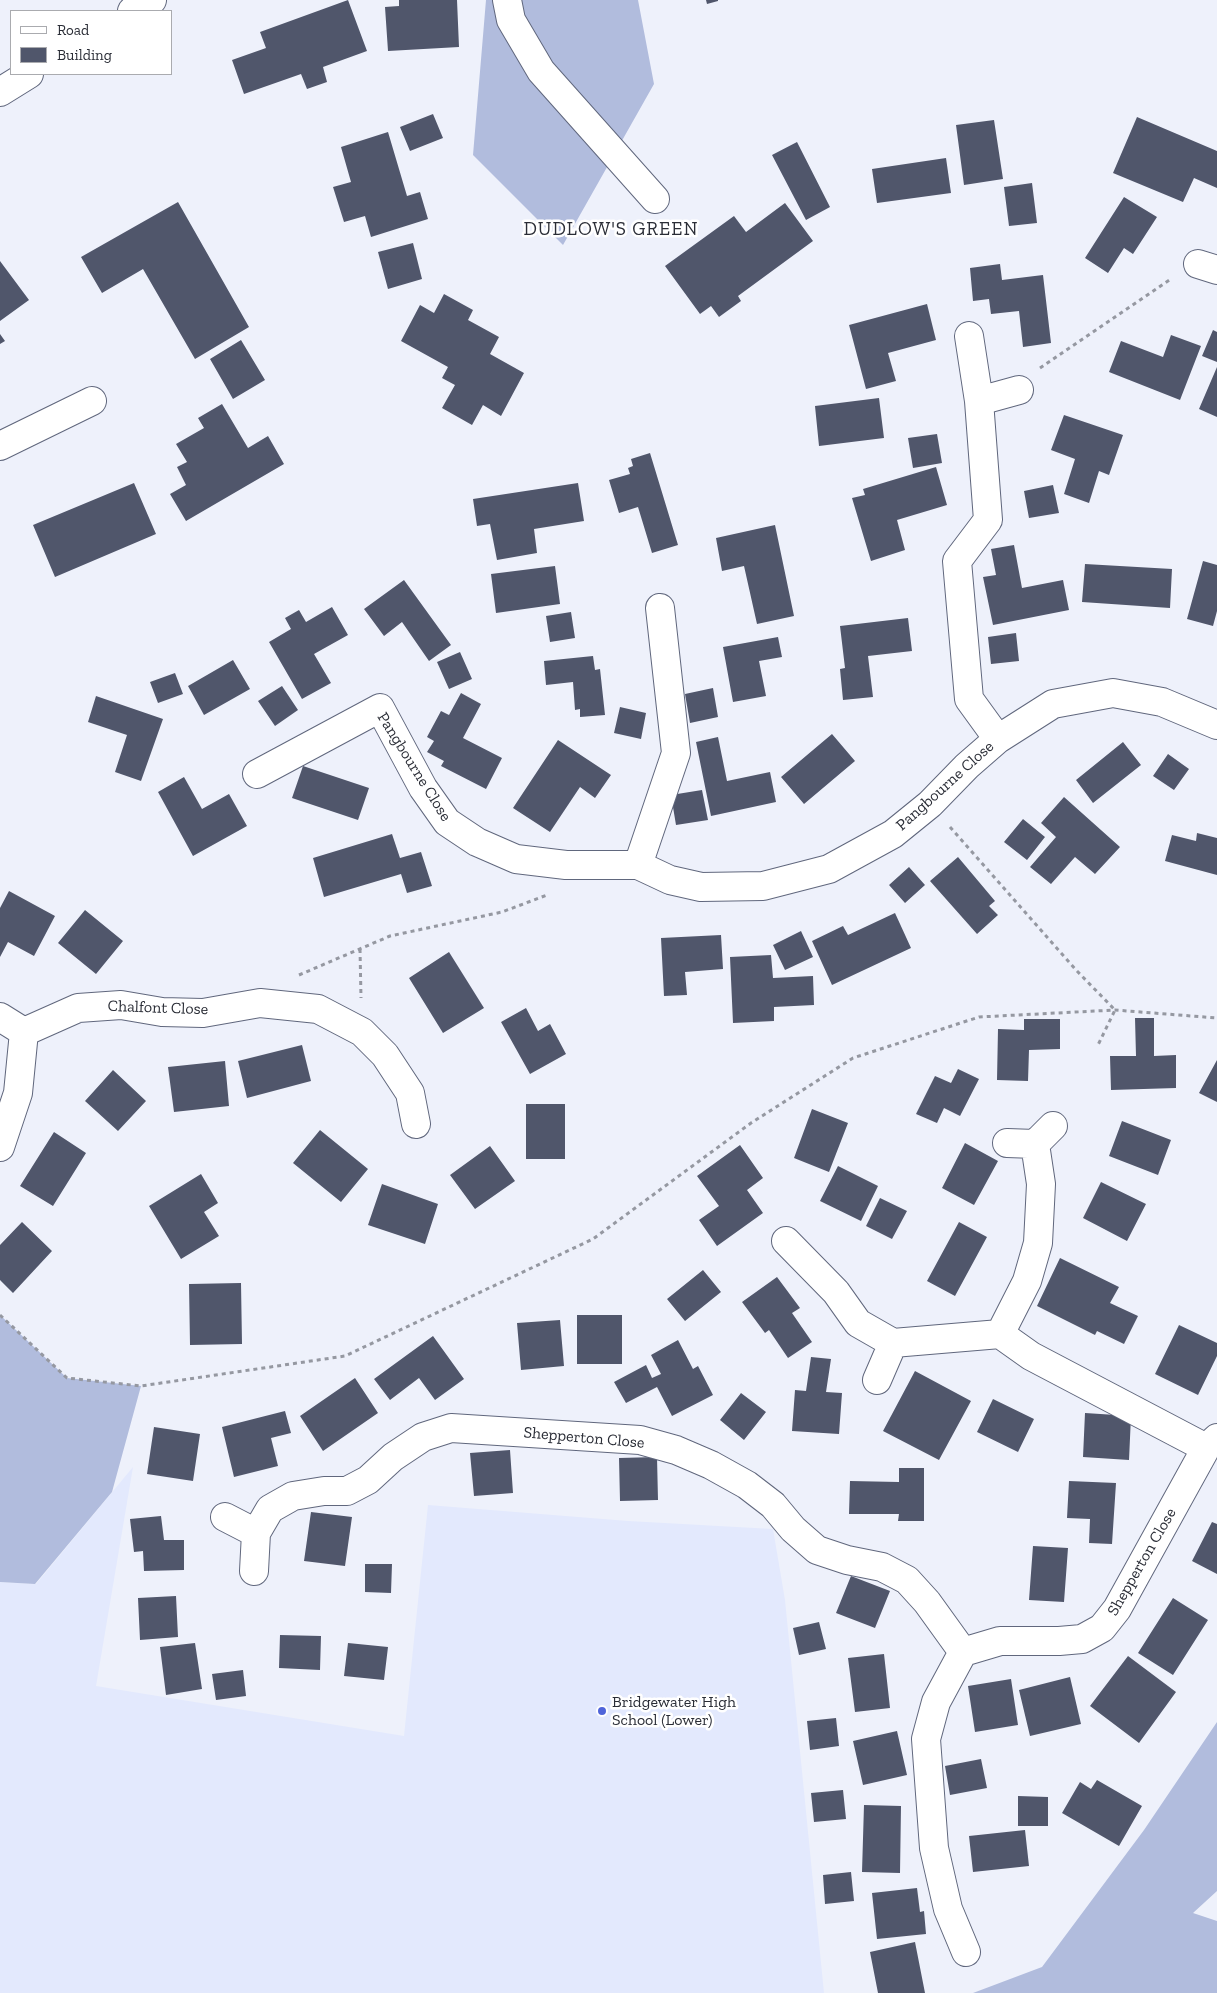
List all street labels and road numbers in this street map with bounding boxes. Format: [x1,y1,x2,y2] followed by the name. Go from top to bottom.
[373,709,455,825] street label: Pangbourne Close
[892,737,998,835] street label: Pangbourne Close
[107,997,209,1019] street label: Chalfont Close
[523,1423,645,1453] street label: Shepperton Close
[1103,1505,1181,1619] street label: Shepperton Close

